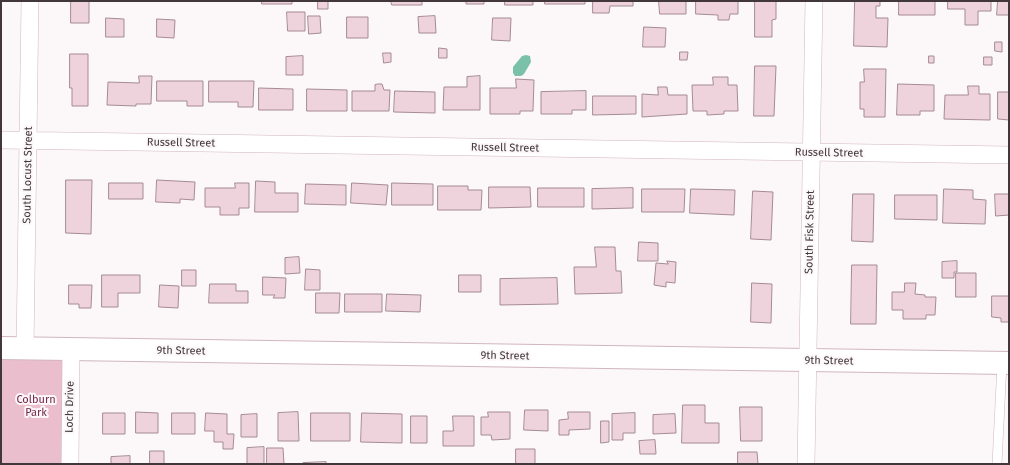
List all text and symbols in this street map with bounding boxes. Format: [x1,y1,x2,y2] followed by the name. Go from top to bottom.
[21,126,35,224] street label: South Locust Street
[147,136,215,150] street label: Russell Street
[471,141,539,155] street label: Russell Street
[795,146,863,160] street label: Russell Street
[803,190,817,274] street label: South Fisk Street
[156,344,206,358] street label: 9th Street
[480,349,530,363] street label: 9th Street
[804,354,854,368] street label: 9th Street
[63,381,77,433] street label: Loch Drive
[16,393,56,419] park label: Colburn Park

